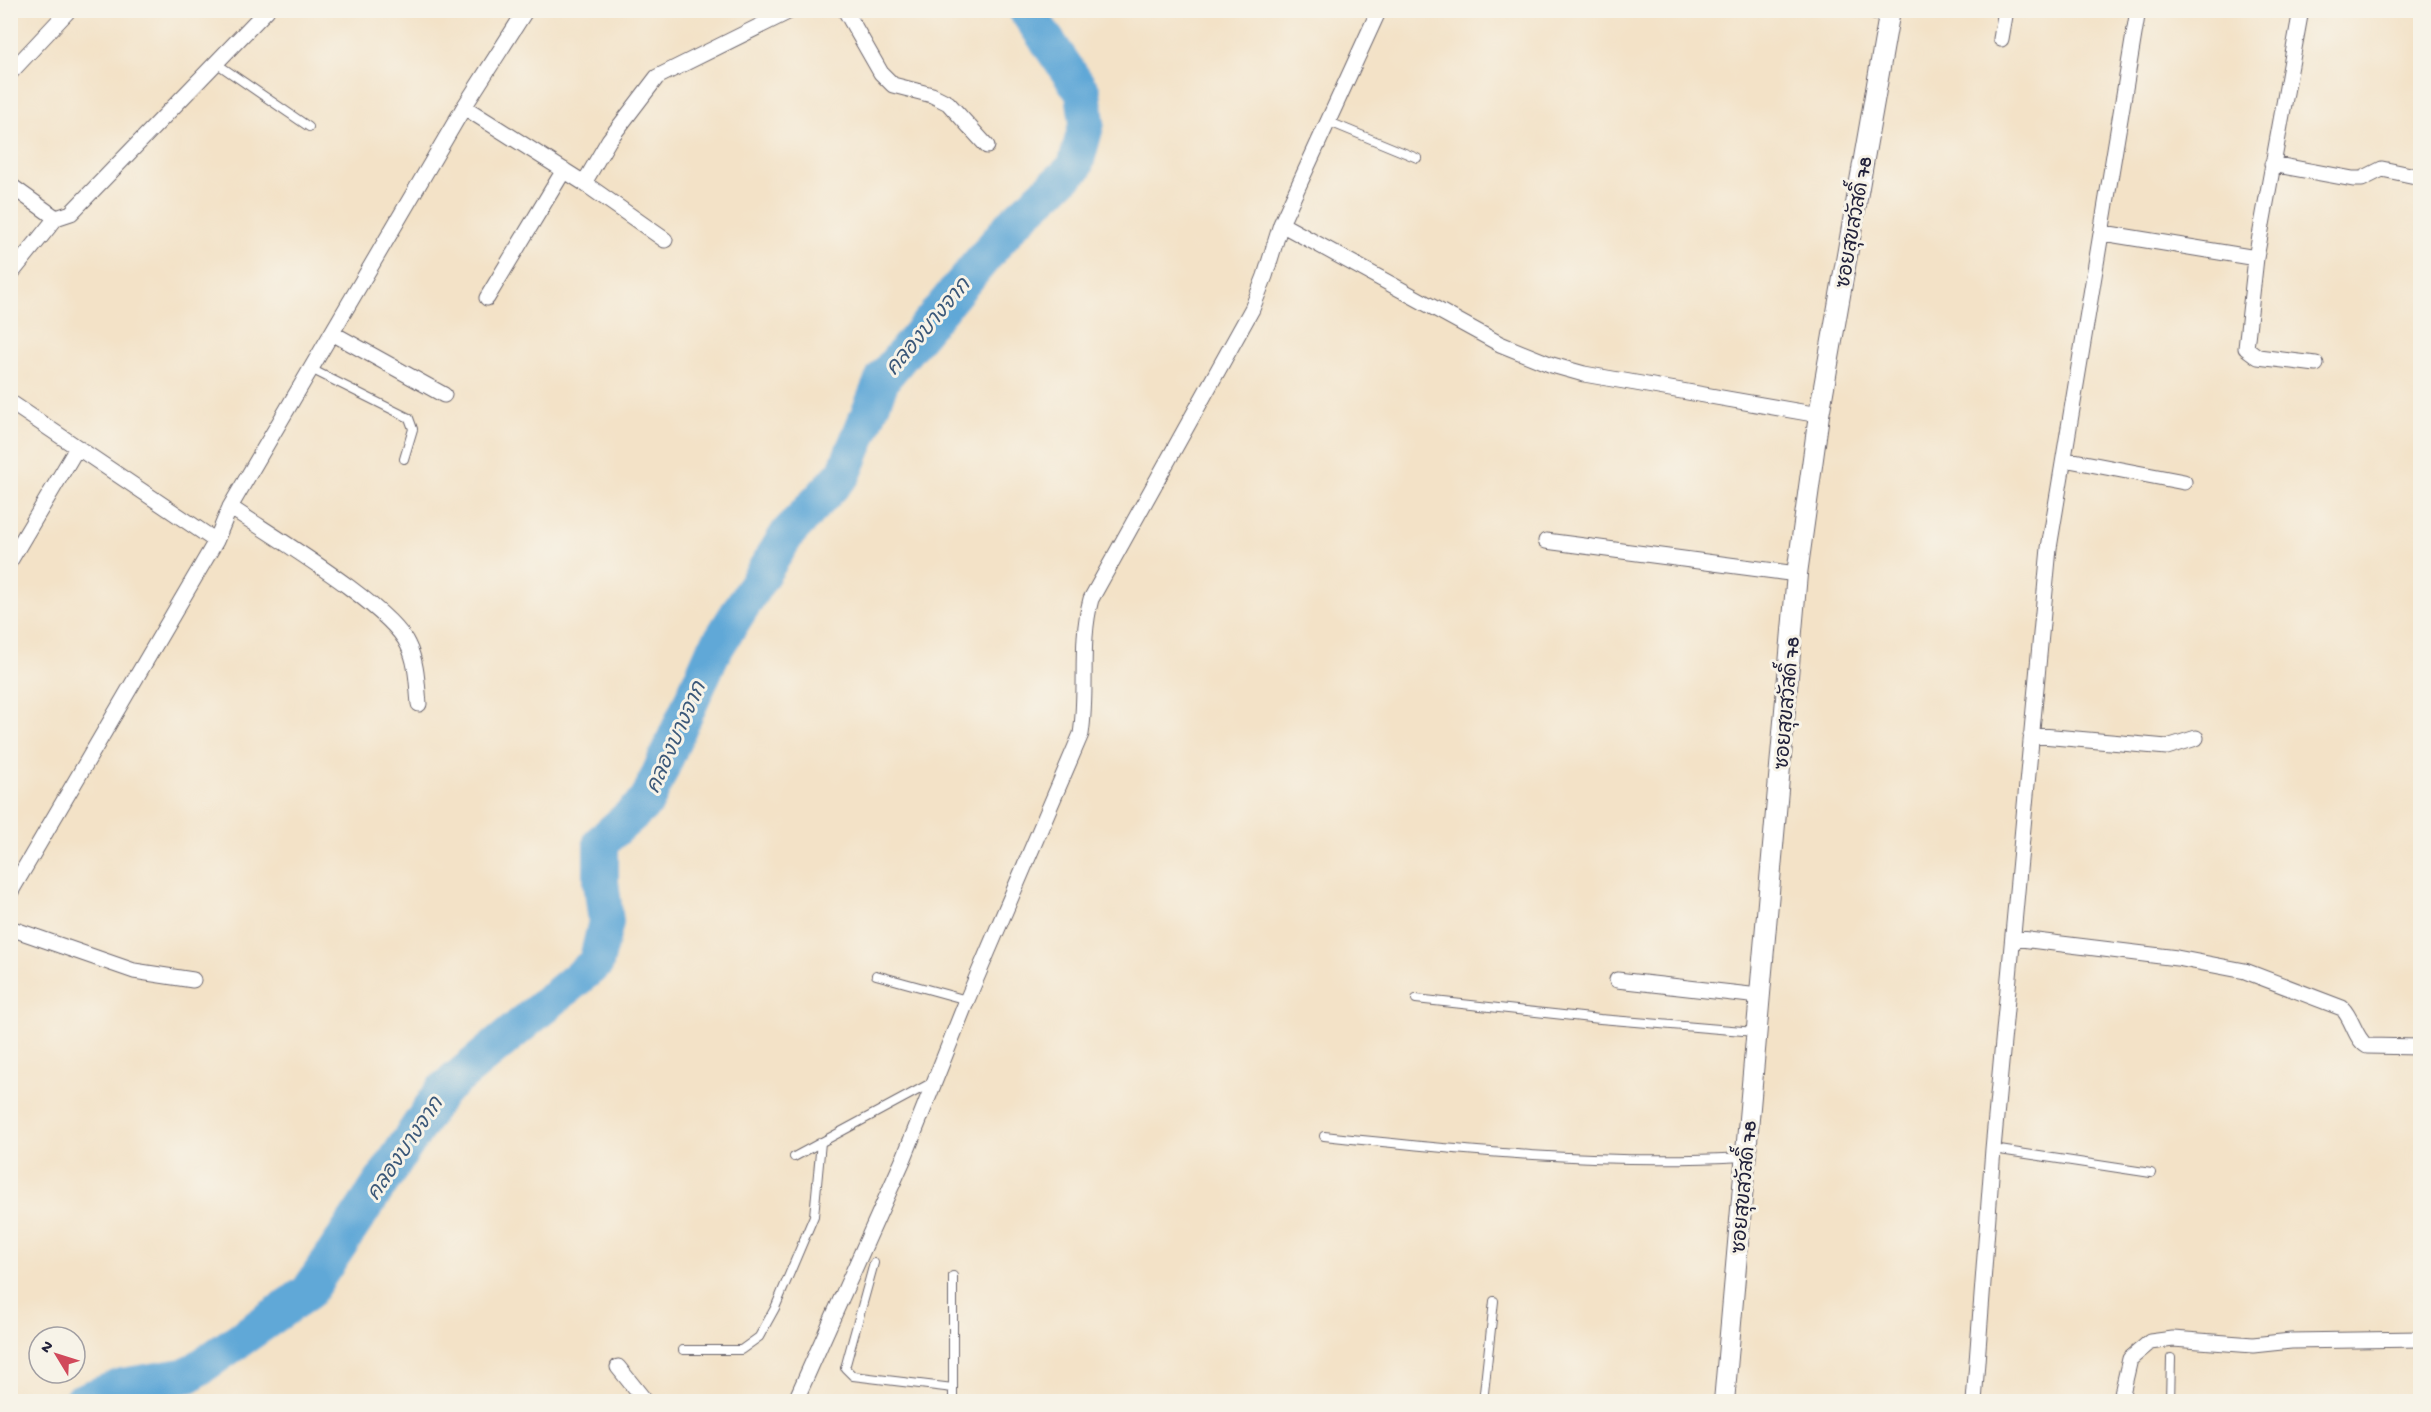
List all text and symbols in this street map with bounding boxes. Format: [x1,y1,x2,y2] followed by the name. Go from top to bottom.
[1824,153,1880,290] street label: ซอยสุขสวัสดิ์ 78
[882,273,978,382] water label: คลองบางจาก
[1762,635,1808,771] street label: ซอยสุขสวัสดิ์ 78
[643,678,714,798] water label: คลองบางจาก
[363,1092,451,1206] water label: คลองบางจาก
[1719,1119,1765,1255] street label: ซอยสุขสวัสดิ์ 78
[27,1325,87,1385] north arrow
[37,1338,59,1358] text: N

